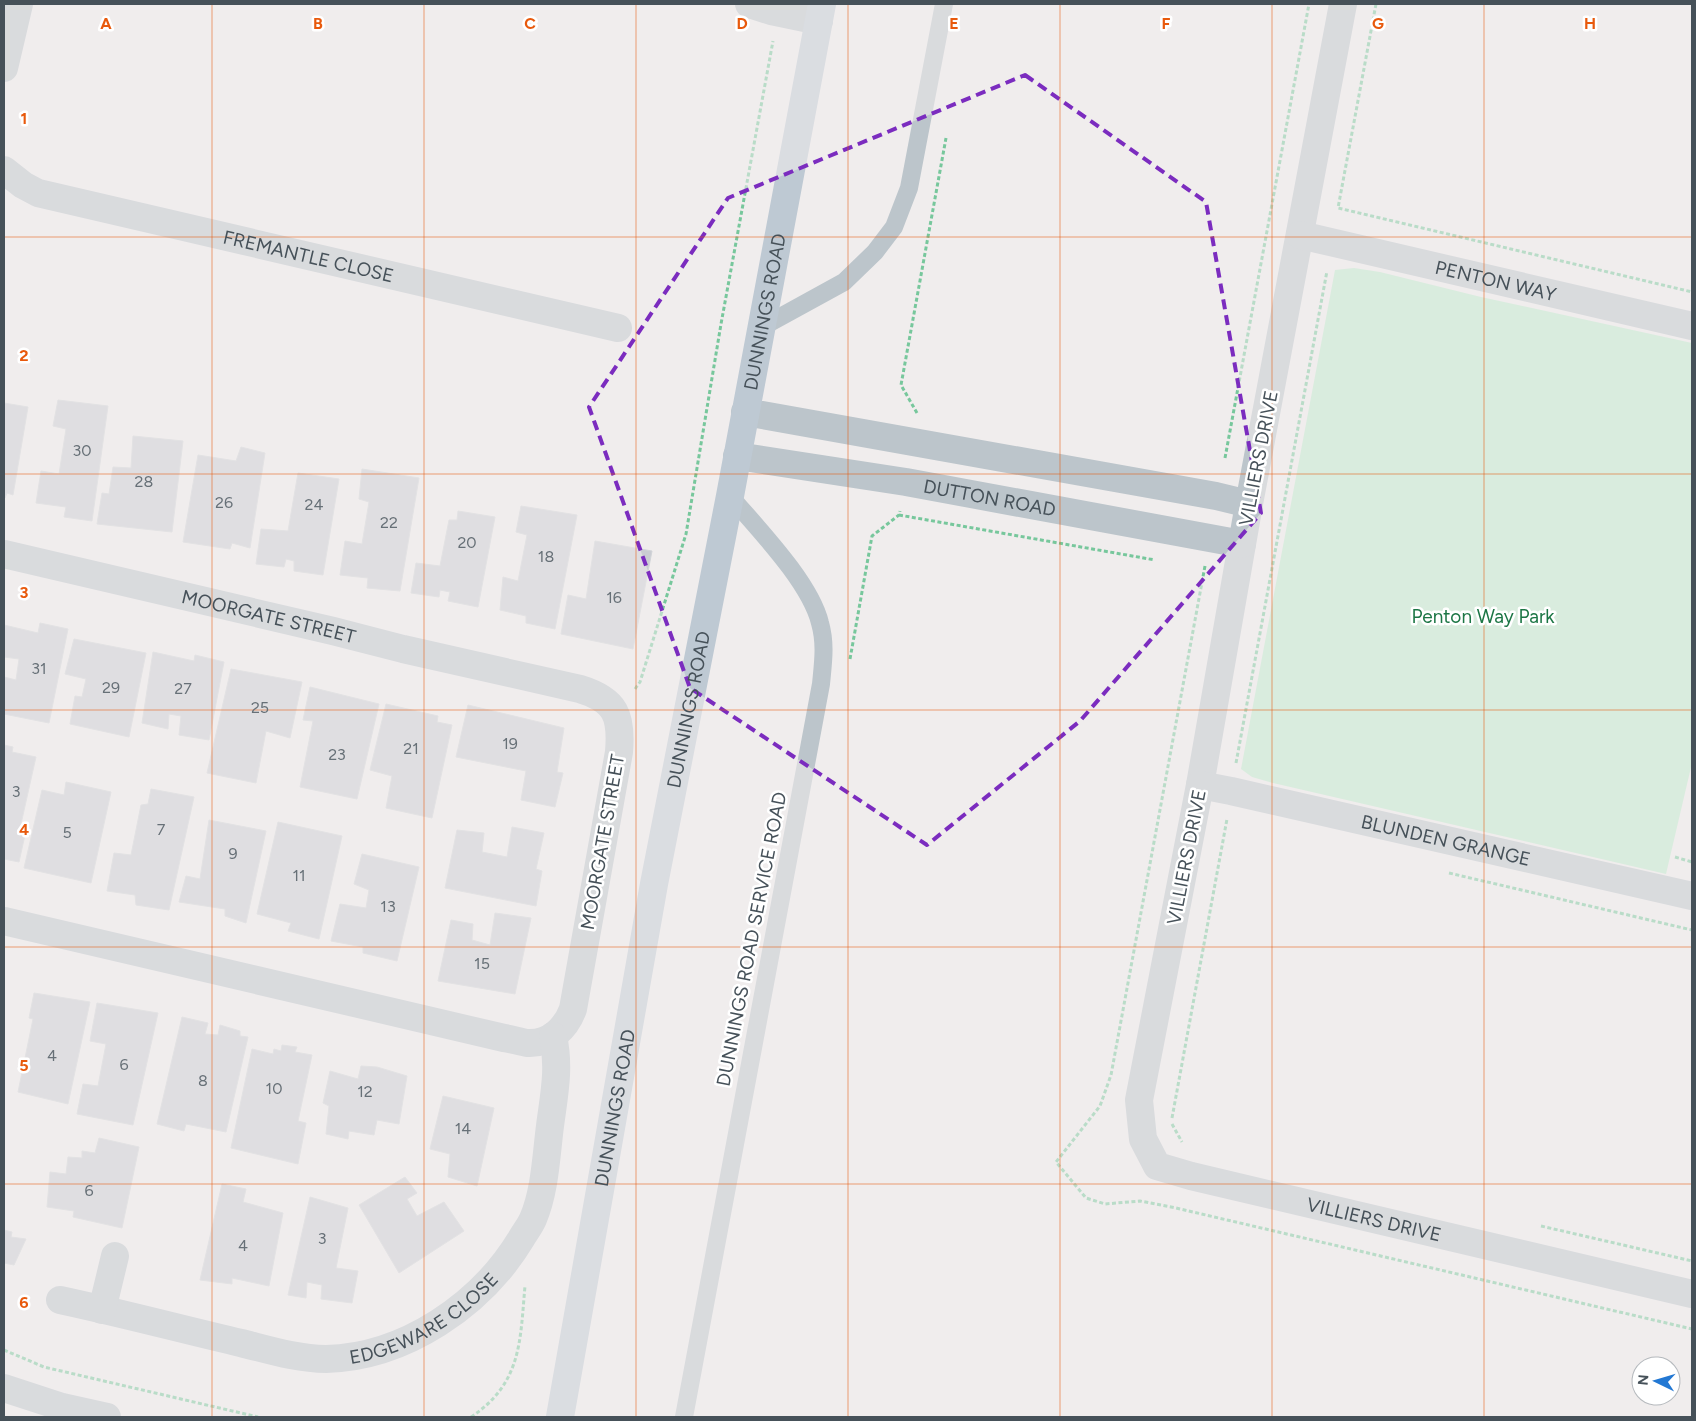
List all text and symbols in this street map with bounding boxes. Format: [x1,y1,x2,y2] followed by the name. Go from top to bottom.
[100,14,112,33] text: A
[313,14,323,33] text: B
[524,14,536,33] text: C
[736,14,748,33] text: D
[949,14,959,33] text: E
[1162,14,1171,33] text: F
[1372,14,1384,33] text: G
[1584,14,1596,33] text: H
[21,109,27,128] text: 1
[221,225,396,287] street label: FREMANTLE CLOSE
[739,231,791,392] street label: DUNNINGS ROAD
[1433,256,1559,306] street label: PENTON WAY
[19,346,29,365] text: 2
[1234,389,1283,528] street label: VILLIERS DRIVE
[73,441,91,460] house number: 30
[135,472,153,491] house number: 28
[921,474,1058,521] street label: DUTTON ROAD
[215,493,233,512] house number: 26
[305,495,323,514] house number: 24
[380,513,398,532] house number: 22
[457,533,477,552] house number: 20
[538,547,554,566] house number: 18
[20,583,29,602] text: 3
[179,585,359,648] street label: MOORGATE STREET
[606,588,622,607] house number: 16
[1411,605,1555,628] park label: Penton Way Park
[662,629,715,790] street label: DUNNINGS ROAD
[31,659,47,678] house number: 31
[102,678,120,697] house number: 29
[174,679,192,698] house number: 27
[251,698,269,717] house number: 25
[502,734,518,753] house number: 19
[403,739,419,758] house number: 21
[328,745,346,764] house number: 23
[576,752,629,932] street label: MOORGATE STREET
[12,782,20,801] house number: 3
[1162,788,1211,927] street label: VILLIERS DRIVE
[712,790,791,1088] street label: DUNNINGS ROAD SERVICE ROAD
[1359,810,1533,871] street label: BLUNDEN GRANGE
[19,820,29,839] text: 4
[157,820,166,839] house number: 7
[62,823,72,842] house number: 5
[228,844,238,863] house number: 9
[292,866,306,885] house number: 11
[380,897,396,916] house number: 13
[474,954,490,973] house number: 15
[590,1027,640,1188] street label: DUNNINGS ROAD
[47,1046,57,1065] house number: 4
[119,1055,129,1074] house number: 6
[19,1056,29,1075] text: 5
[198,1071,208,1090] house number: 8
[266,1079,282,1098] house number: 10
[357,1082,373,1101] house number: 12
[455,1119,471,1138] house number: 14
[84,1181,94,1200] house number: 6
[1304,1193,1443,1247] street label: VILLIERS DRIVE
[318,1229,326,1248] house number: 3
[238,1236,248,1255] house number: 4
[348,1268,503,1369] street label: EDGEWARE CLOSE
[19,1293,29,1312] text: 6
[1631,1356,1681,1406] north arrow
[1635,1374,1652,1386] text: N

